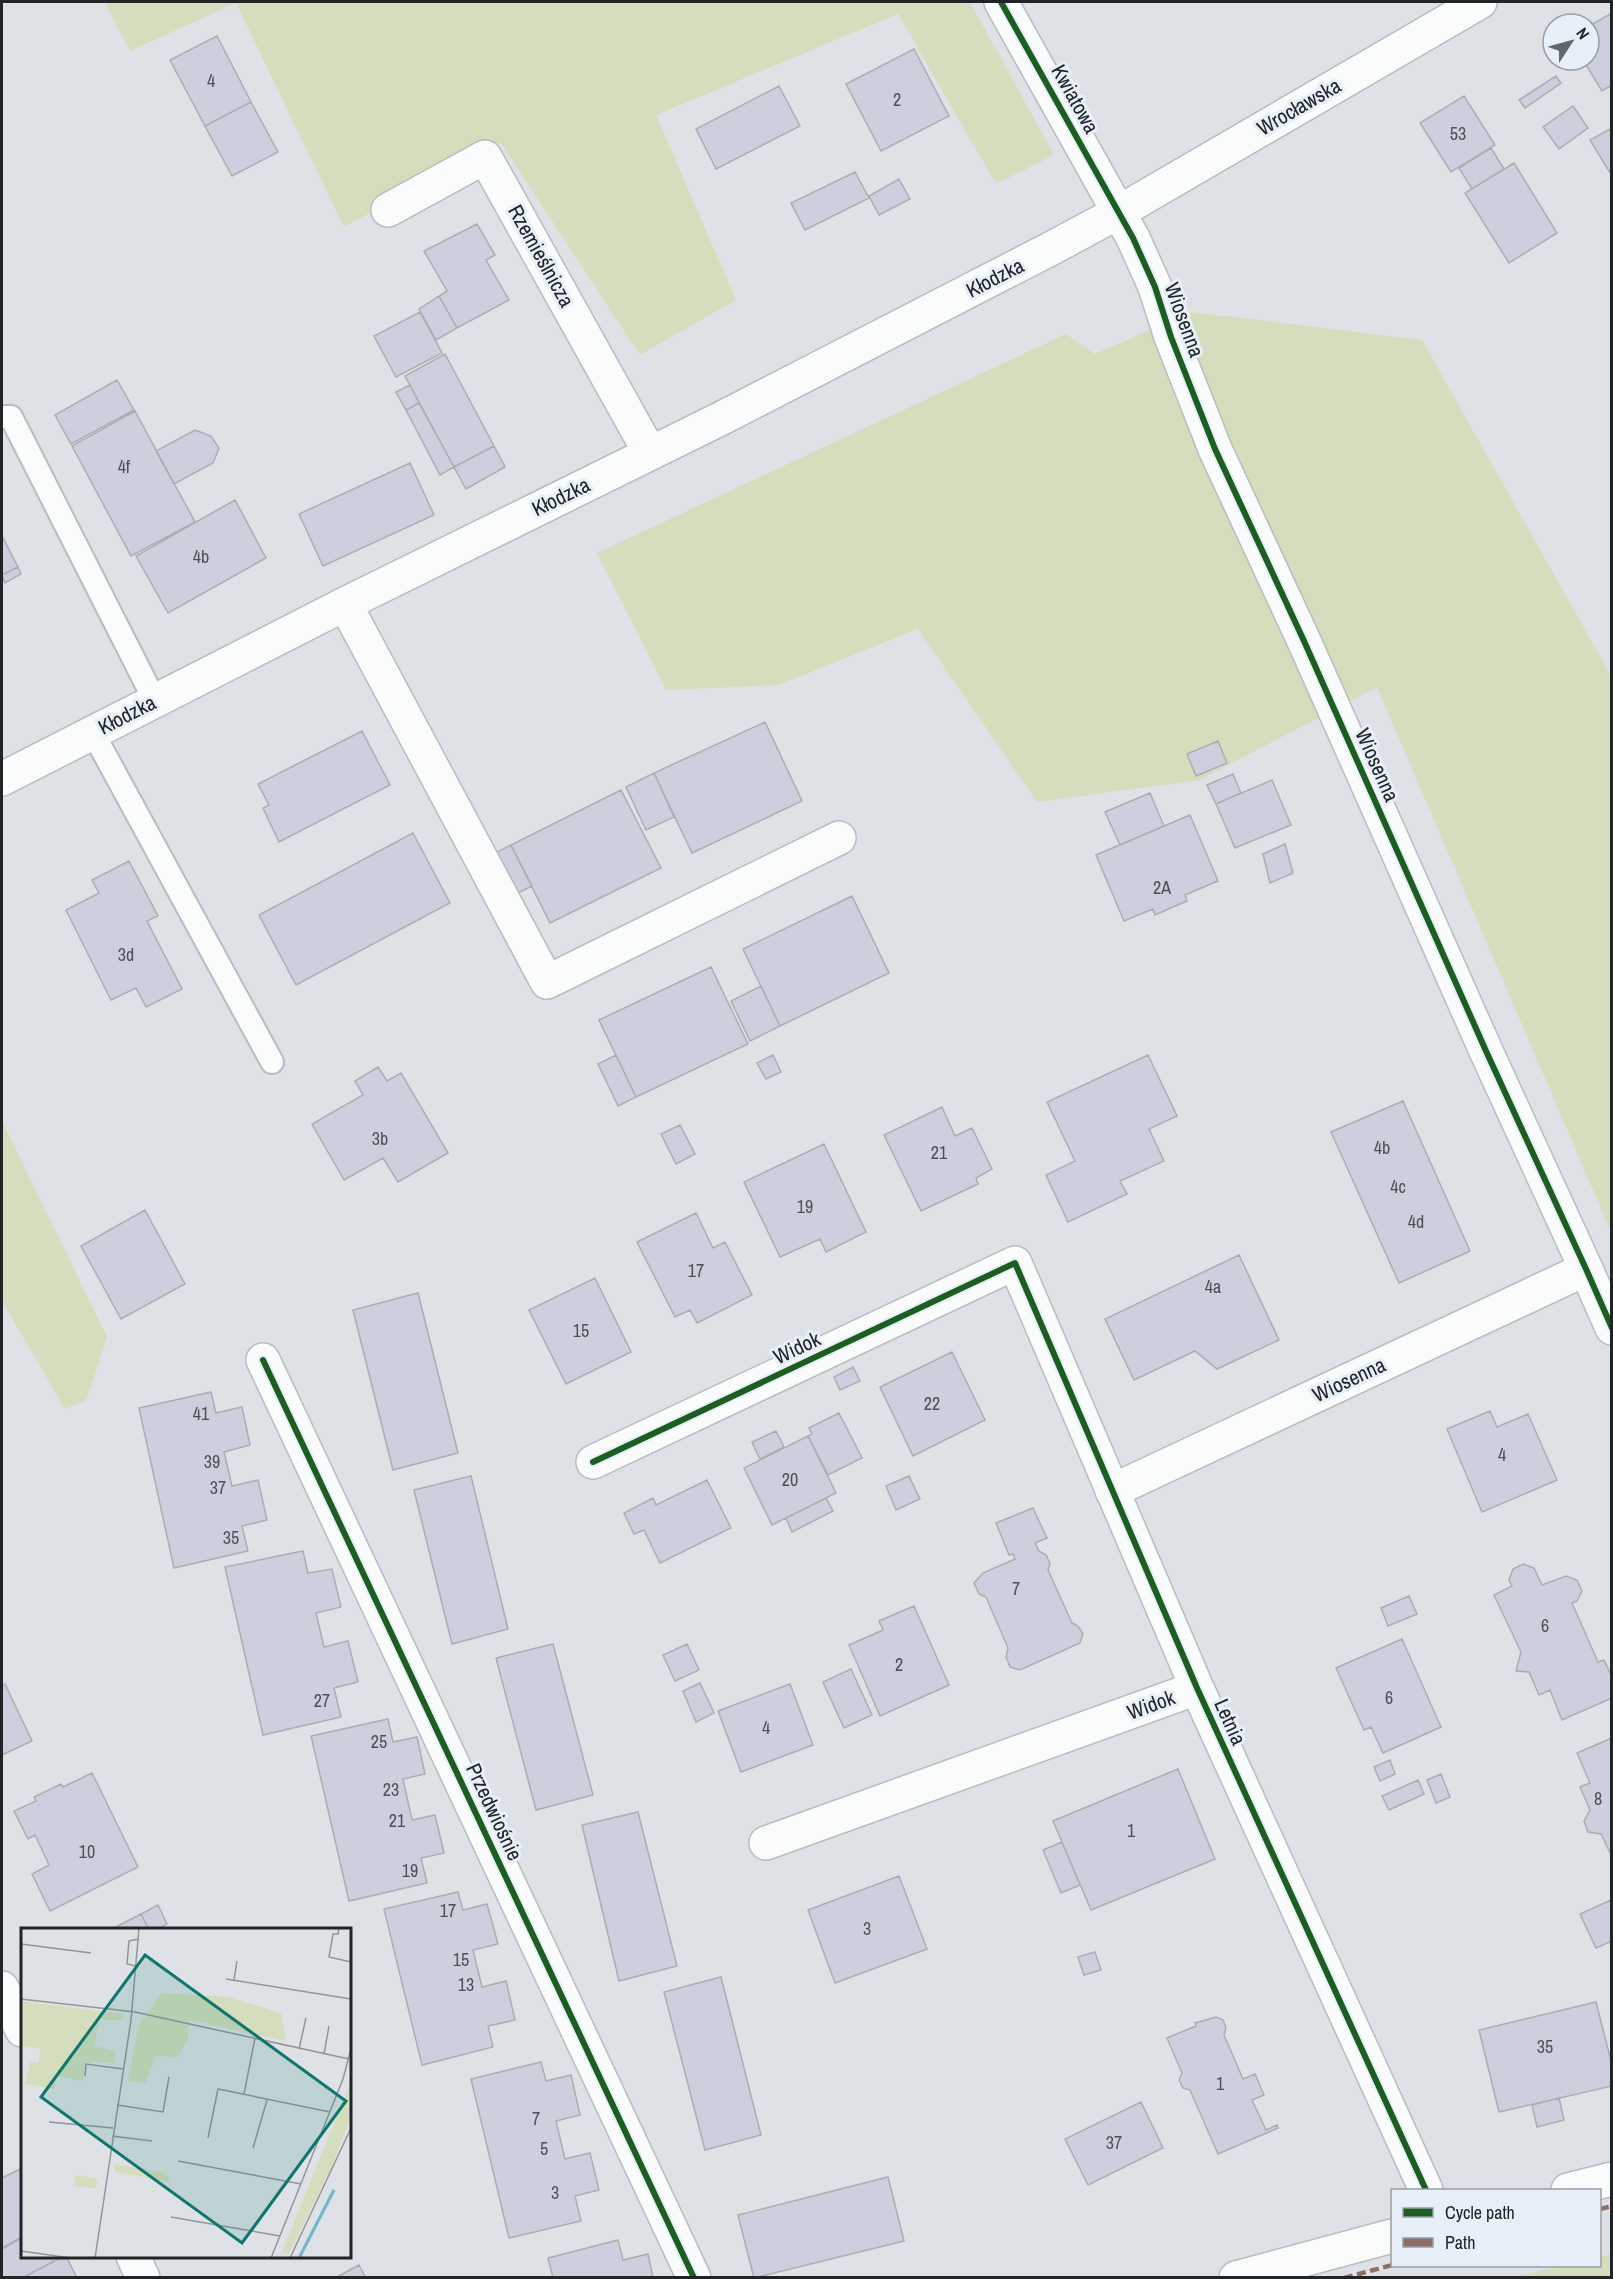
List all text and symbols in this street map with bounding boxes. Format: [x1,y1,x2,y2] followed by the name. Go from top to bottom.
[1541,12,1601,72] north arrow
[1571,23,1595,43] text: N
[1045,59,1106,139] street label: Kwiatowa
[207,68,215,93] house number: 4
[1251,71,1346,142] street label: Wrocławska
[893,87,901,112] house number: 2
[1450,121,1466,146] house number: 53
[501,199,582,313] street label: Rzemieślnicza
[961,251,1029,304] street label: Kłodzka
[1158,278,1211,362] street label: Wiosenna
[118,454,131,479] house number: 4f
[527,470,595,523] street label: Kłodzka
[193,544,209,569] house number: 4b
[93,688,161,741] street label: Kłodzka
[1348,723,1407,806] street label: Wiosenna
[1153,875,1171,900] house number: 2A
[118,942,134,967] house number: 3d
[372,1126,388,1151] house number: 3b
[1374,1135,1390,1160] house number: 4b
[931,1140,948,1165] house number: 21
[1390,1174,1406,1199] house number: 4c
[797,1194,813,1219] house number: 19
[1408,1209,1424,1234] house number: 4d
[688,1258,704,1283] house number: 17
[1205,1274,1221,1299] house number: 4a
[573,1318,589,1343] house number: 15
[769,1324,825,1371] street label: Widok
[1308,1350,1390,1409] street label: Wiosenna
[924,1391,940,1416] house number: 22
[193,1401,210,1426] house number: 41
[1498,1442,1506,1467] house number: 4
[204,1449,220,1474] house number: 39
[782,1467,798,1492] house number: 20
[210,1475,226,1500] house number: 37
[223,1525,239,1550] house number: 35
[1012,1576,1020,1601] house number: 7
[1541,1613,1549,1638] house number: 6
[895,1652,903,1677] house number: 2
[1123,1682,1179,1727] street label: Widok
[1385,1685,1393,1710] house number: 6
[314,1688,330,1713] house number: 27
[1207,1694,1254,1750] street label: Letnia
[762,1715,770,1740] house number: 4
[371,1729,387,1754] house number: 25
[459,1758,530,1865] street label: Przedwiośnie
[383,1777,399,1802] house number: 23
[1594,1786,1602,1811] house number: 8
[389,1808,406,1833] house number: 21
[1127,1818,1136,1843] house number: 1
[79,1839,95,1864] house number: 10
[402,1858,418,1883] house number: 19
[440,1898,456,1923] house number: 17
[863,1916,871,1941] house number: 3
[21,1928,351,2258] inset map
[453,1947,469,1972] house number: 15
[458,1972,474,1997] house number: 13
[1537,2034,1553,2059] house number: 35
[1216,2071,1225,2096] house number: 1
[532,2106,540,2131] house number: 7
[1106,2130,1122,2155] house number: 37
[540,2136,548,2161] house number: 5
[551,2180,559,2205] house number: 3
[1391,2189,1601,2267] legend
[1445,2200,1515,2225] text: Cycle path
[1445,2230,1475,2255] text: Path

